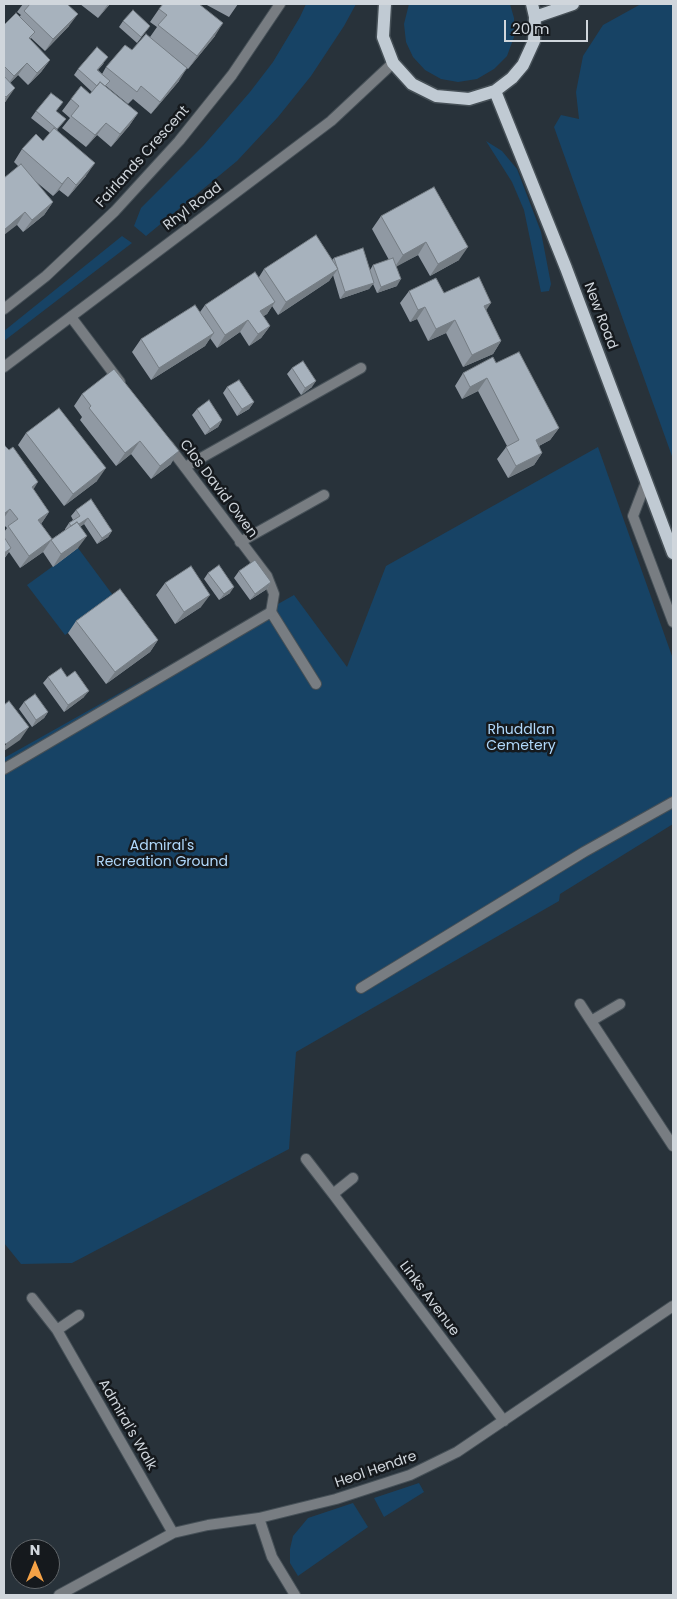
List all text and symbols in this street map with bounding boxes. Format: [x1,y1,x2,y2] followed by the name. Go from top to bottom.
[507,10,591,42] scale bar
[512,18,550,39] text: 20 m
[93,103,193,211] street label: Fairlands Crescent
[160,180,226,234] street label: Rhyl Road
[580,280,620,352] street label: New Road
[176,437,260,541] street label: Clos David Owen
[486,722,556,754] park label: Rhuddlan Cemetery
[96,838,228,870] park label: Admiral's Recreation Ground
[395,1258,463,1340] street label: Links Avenue
[94,1377,160,1473] street label: Admiral's Walk
[333,1448,419,1492] street label: Heol Hendre
[10,1539,60,1589] north arrow
[30,1540,40,1560] text: N

